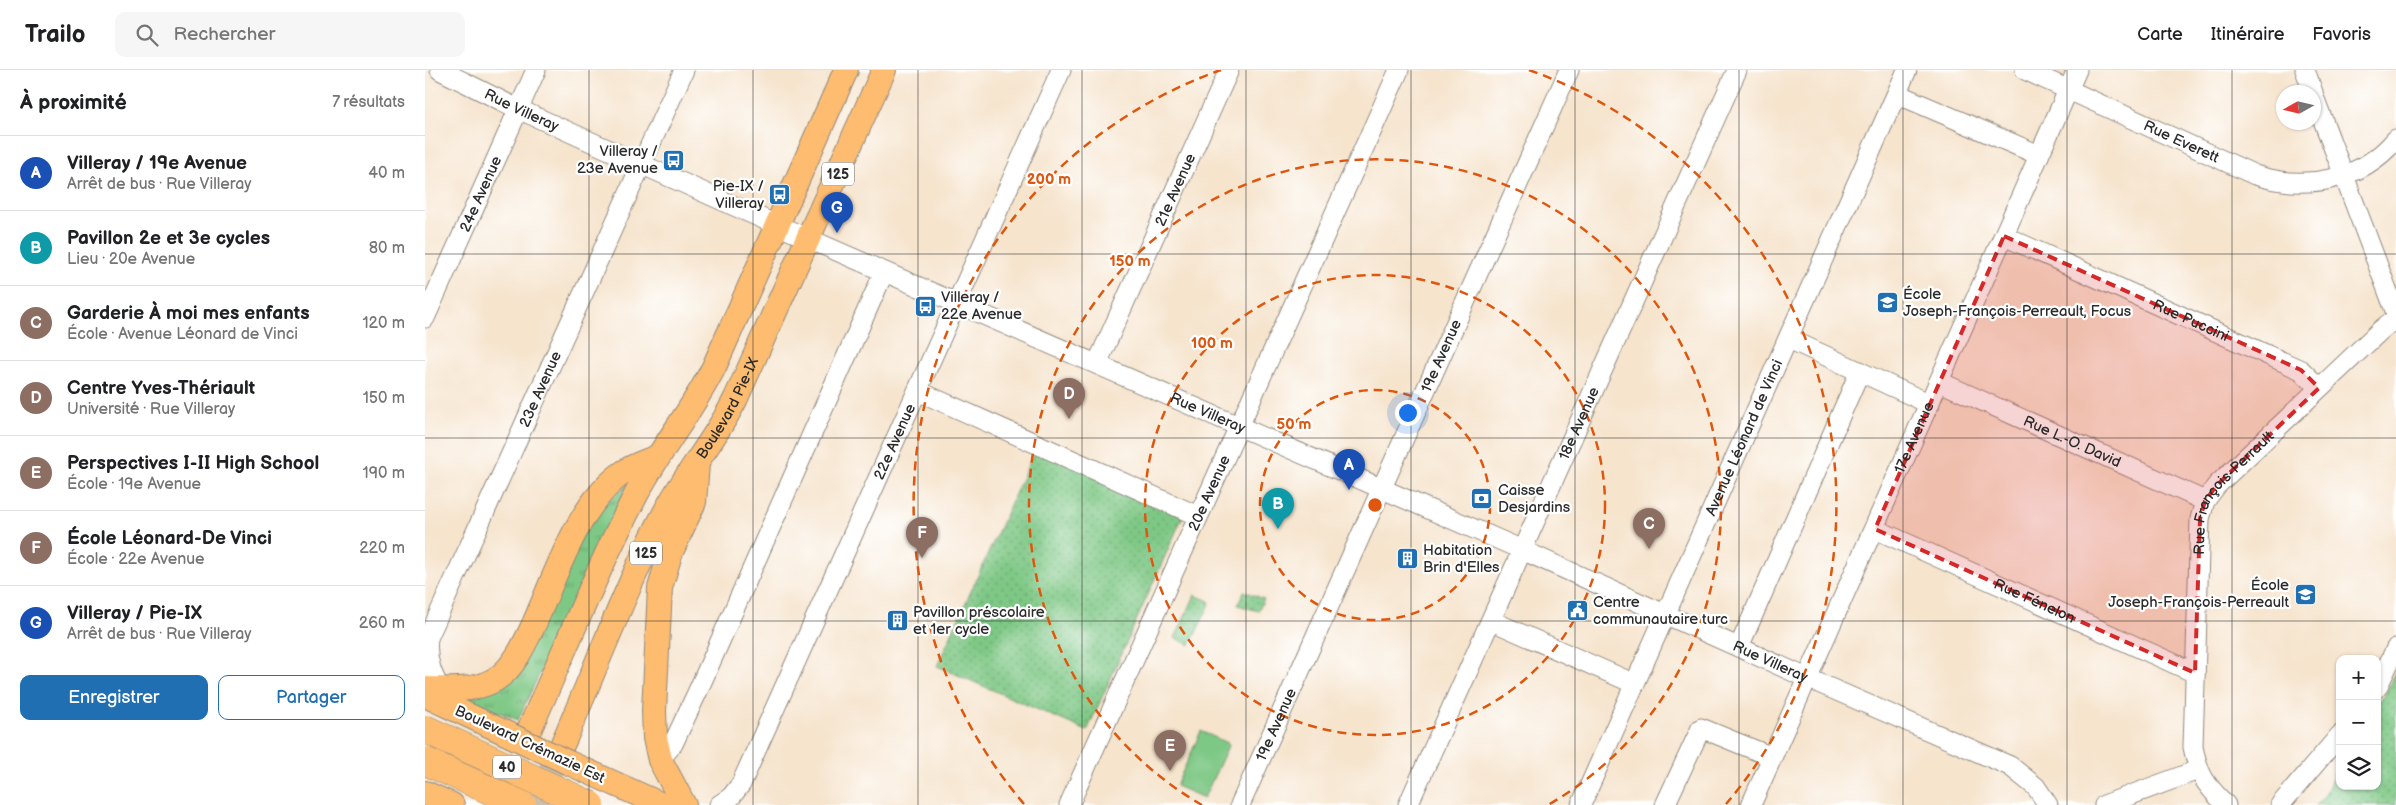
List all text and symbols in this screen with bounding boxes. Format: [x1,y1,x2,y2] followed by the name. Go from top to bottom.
[115,12,465,57] search box
[25,20,85,49] text: Trailo
[133,21,161,49] icon: search
[173,23,275,46] text: Rechercher
[2137,24,2183,45] text: Carte
[2211,24,2284,45] text: Itinéraire
[2312,24,2371,45] text: Favoris
[481,85,562,136] street label: Rue Villeray
[2276,85,2321,130] north arrow
[20,90,127,115] text: À proximité
[332,93,405,112] text: 7 résultats
[2140,116,2222,168] street label: Rue Everett
[577,142,658,178] place label: Villeray / 23e Avenue
[662,148,686,172] bus stop icon: Villeray / 23e Avenue
[1151,150,1200,229] street label: 21e Avenue
[67,152,247,175] text: Villeray / 19e Avenue
[456,153,506,235] street label: 24e Avenue
[822,162,854,186] road number: 125
[31,164,41,183] text: A
[368,164,405,183] text: 40 m
[1027,170,1071,189] text: 200 m
[67,175,251,194] text: Arrêt de bus · Rue Villeray
[713,177,764,213] place label: Pie-IX / Villeray
[768,183,792,207] bus stop icon: Pie-IX / Villeray
[821,192,853,233] pin: G
[67,227,270,250] text: Pavillon 2e et 3e cycles
[30,239,42,258] text: B
[369,239,405,258] text: 80 m
[67,250,195,269] text: Lieu · 20e Avenue
[1109,252,1151,271] text: 150 m
[1903,285,2132,321] place label: École Joseph-François-Perreault, Focus
[941,288,1022,324] place label: Villeray / 22e Avenue
[1875,291,1899,315] school or university icon: École Joseph-François-Perreault, Focus
[913,294,937,318] bus stop icon: Villeray / 22e Avenue
[2150,295,2232,346] street label: Rue Puccini
[67,302,310,325] text: Garderie À moi mes enfants
[30,314,42,333] text: C
[362,314,405,333] text: 120 m
[1417,317,1466,396] street label: 19e Avenue
[67,325,298,344] text: École · Avenue Léonard de Vinci
[1191,334,1233,353] text: 100 m
[515,348,566,430] street label: 23e Avenue
[692,354,763,463] street label: Boulevard Pie-IX
[1702,357,1787,519] street label: Avenue Léonard de Vinci
[67,377,255,400] text: Centre Yves-Thériault
[1053,378,1085,419] pin: D
[1555,384,1604,463] street label: 18e Avenue
[30,389,42,408] text: D
[363,389,405,408] text: 150 m
[1167,389,1248,438] street label: Rue Villeray
[1890,399,1939,477] street label: 17e Avenue
[67,400,235,419] text: Université · Rue Villeray
[1395,400,1421,426] your location
[870,401,920,483] street label: 22e Avenue
[2020,412,2124,472] street label: Rue L.-O. David
[1277,415,1312,434] text: 50 m
[2190,427,2278,555] street label: Rue François-Perrault
[1333,449,1365,490] pin: A
[67,452,319,475] text: Perspectives I-II High School
[1184,452,1235,534] street label: 20e Avenue
[31,464,41,483] text: E
[363,464,405,483] text: 190 m
[67,475,201,494] text: École · 19e Avenue
[1498,481,1571,517] place label: Caisse Desjardins
[1470,487,1494,511] bank icon: Caisse Desjardins
[1262,488,1294,529] pin: B
[1366,496,1384,514] centre of rings
[1633,508,1665,549] pin: C
[906,517,938,558] pin: F
[67,527,272,550] text: École Léonard-De Vinci
[31,539,41,558] text: F
[359,539,405,558] text: 220 m
[1423,541,1500,577] place label: Habitation Brin d'Elles
[630,542,662,564] road number: 125
[1395,547,1419,571] building icon: Habitation Brin d'Elles
[67,550,205,569] text: École · 22e Avenue
[1991,575,2078,628] street label: Rue Fénelon
[2108,576,2289,612] place label: École Joseph-François-Perreault
[2293,582,2317,606] school or university icon: École Joseph-François-Perreault
[1593,593,1728,629] place label: Centre communautaire turc
[1565,599,1589,623] public building icon: Centre communautaire turc
[67,602,202,625] text: Villeray / Pie-IX
[913,603,1045,639] place label: Pavillon préscolaire et 1er cycle
[885,609,909,633] building icon: Pavillon préscolaire et 1er cycle
[30,614,42,633] text: G
[359,614,405,633] text: 260 m
[67,625,251,644] text: Arrêt de bus · Rue Villeray
[1730,637,1811,687] street label: Rue Villeray
[2336,655,2381,790] map controls
[2336,655,2381,700] button: +
[20,675,208,720] button: Enregistrer
[218,675,405,720] button: Partager
[1252,685,1301,764] street label: 19e Avenue
[2336,700,2381,745] button: −
[452,701,608,788] street label: Boulevard Crémazie Est
[1154,730,1186,771] pin: E
[2336,745,2381,790] button: layers
[493,756,521,779] road number: 40

